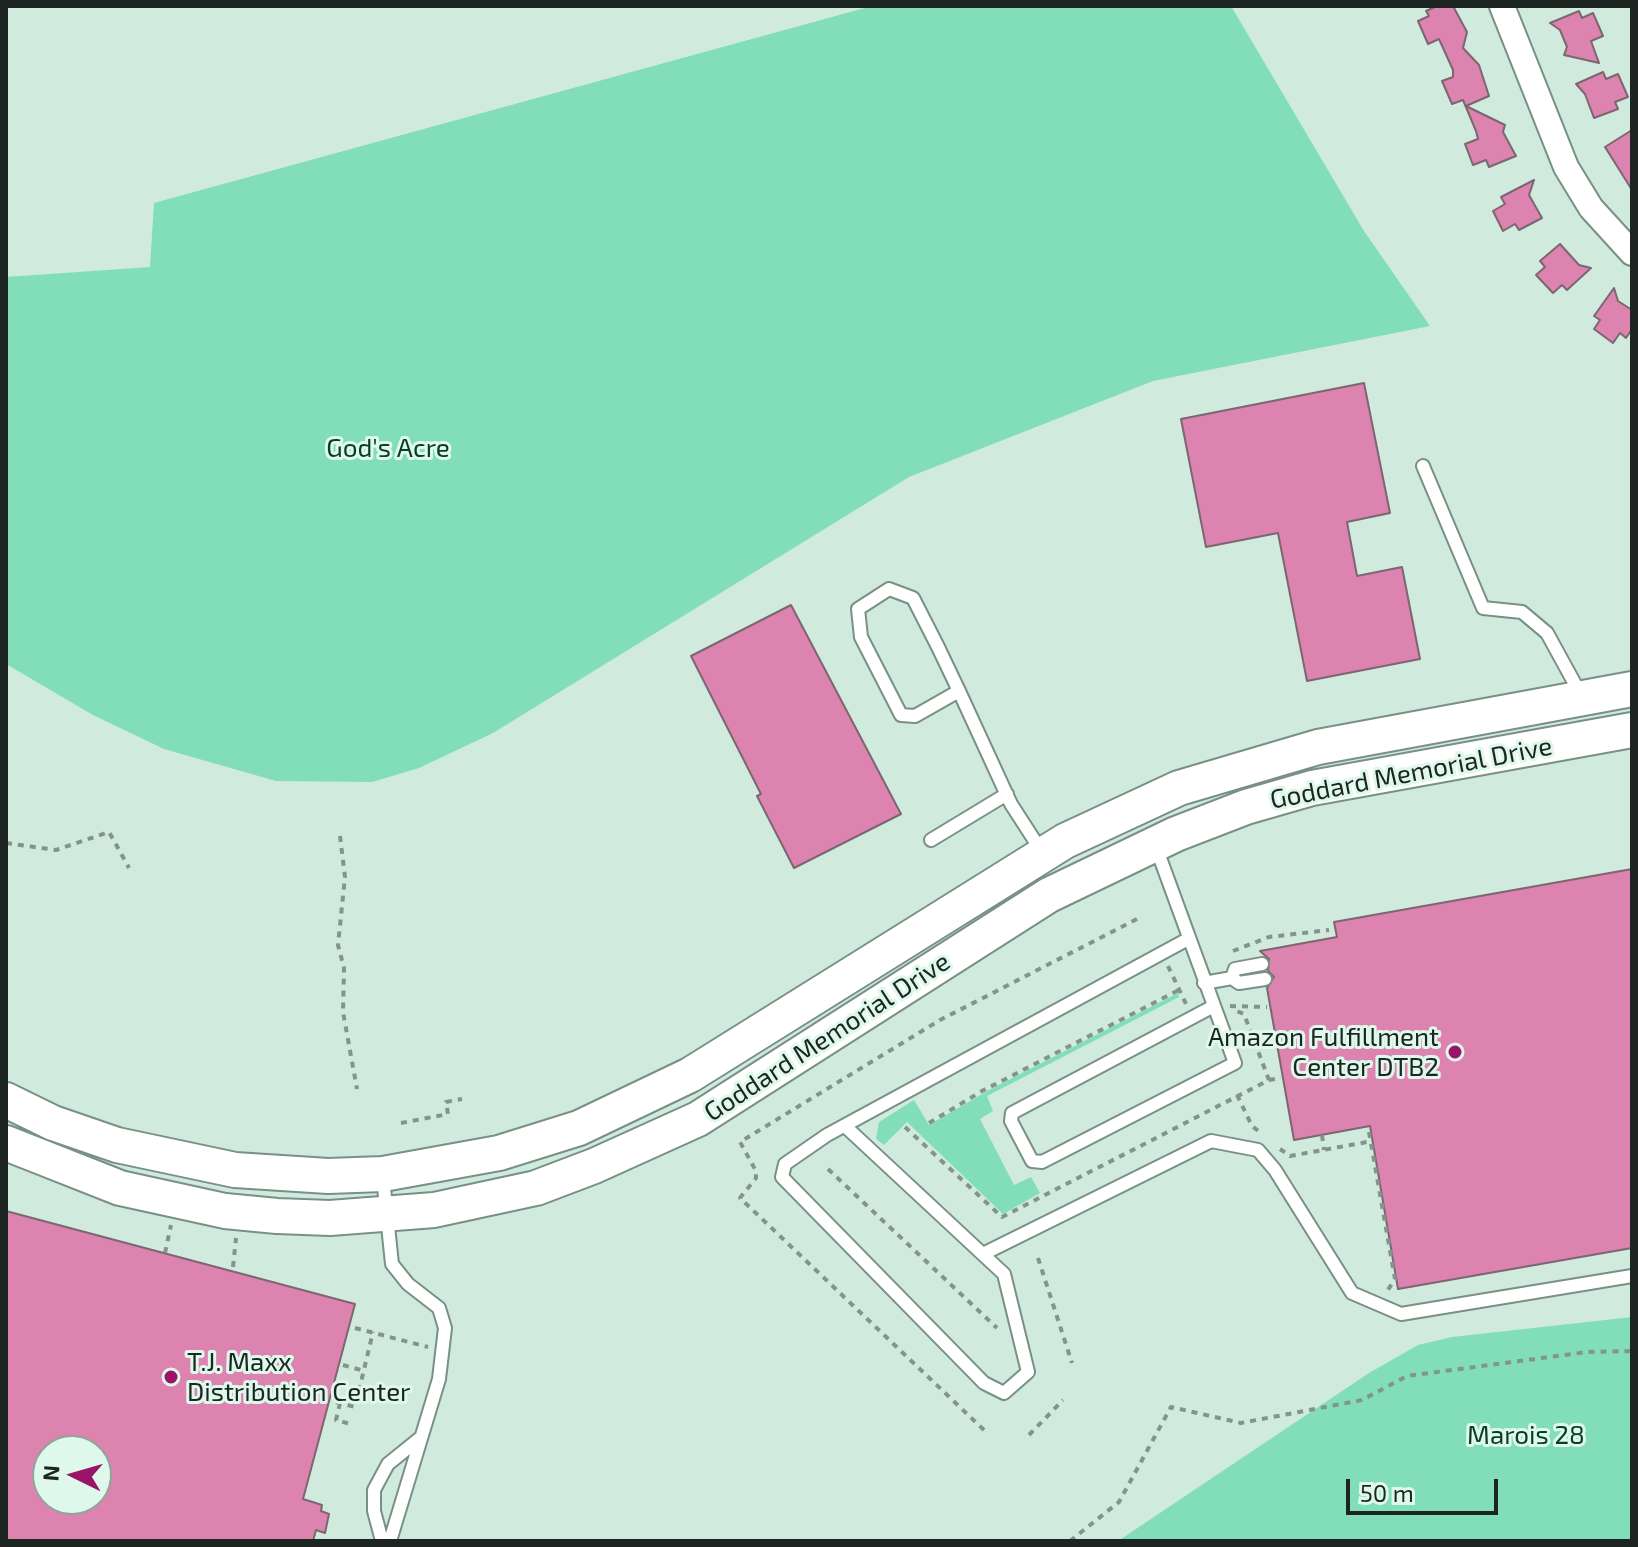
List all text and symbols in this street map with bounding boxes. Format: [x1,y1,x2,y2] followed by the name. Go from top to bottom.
[326,432,450,464] park label: God's Acre
[1267,730,1555,816] street label: Goddard Memorial Drive
[698,946,956,1128] street label: Goddard Memorial Drive
[1208,1021,1439,1082] place label: Amazon Fulfillment Center DTB2
[1446,1043,1464,1061] marker: Amazon Fulfillment Center DTB2
[187,1346,411,1408] place label: T.J. Maxx Distribution Center
[162,1368,180,1386] marker: T.J. Maxx Distribution Center
[1467,1419,1585,1451] park label: Marois 28
[32,1435,112,1515] north arrow
[1350,1463,1502,1513] scale bar
[36,1464,64,1482] text: N
[1360,1478,1414,1507] text: 50 m

